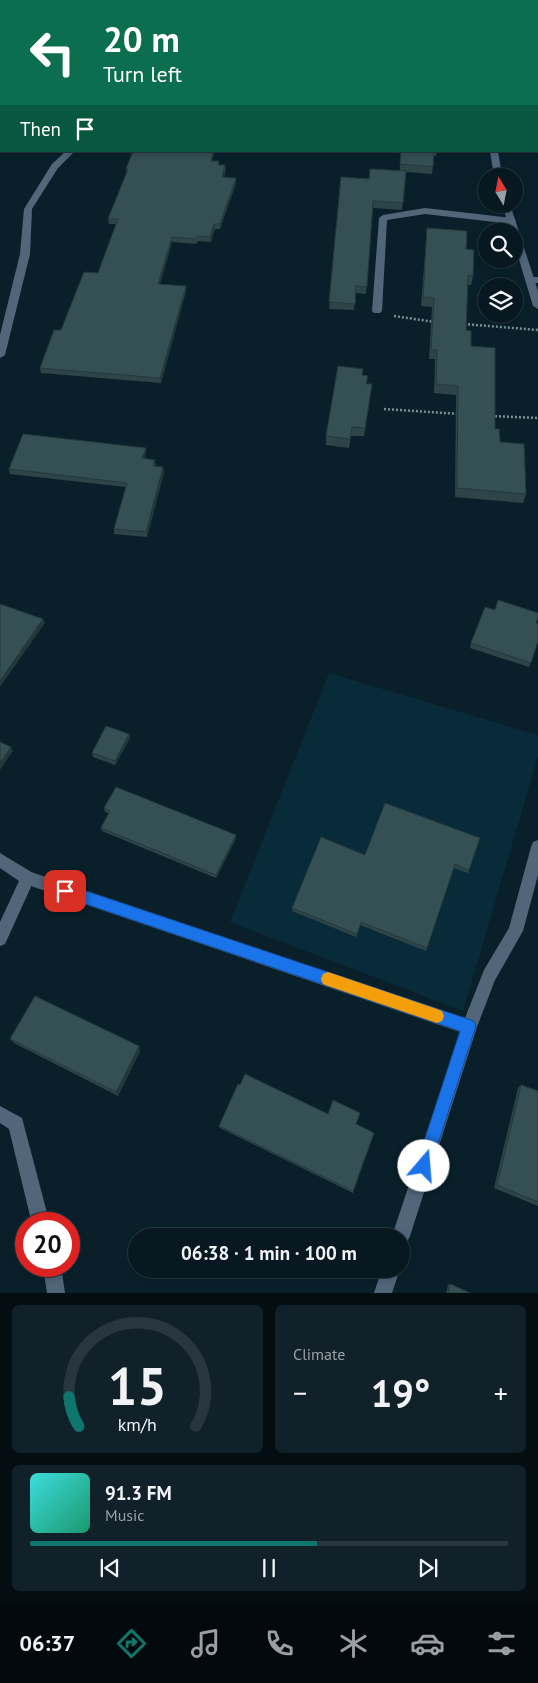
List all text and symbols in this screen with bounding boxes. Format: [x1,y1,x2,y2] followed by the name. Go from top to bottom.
[103,16,180,62] text: 20 m
[20,20,85,85] icon: left
[103,60,182,88] text: Turn left
[71,115,99,143] icon: arrive
[20,117,61,141] text: Then
[478,168,522,212] north arrow
[478,168,523,323] map controls
[478,223,523,268] button: search
[478,278,523,323] button: layers
[44,870,86,912] pin
[51,877,79,905] icon: arrive
[397,1139,449,1191] position arrow
[15,1212,80,1277] speed limit sign: 20
[181,1241,357,1265] text: 06:38 · 1 min · 100 m
[293,1344,345,1364] text: Climate
[108,1352,167,1419] text: 15
[371,1368,430,1417] text: 19°
[293,1374,307,1411] text: −
[494,1374,508,1411] text: +
[118,1413,157,1436] text: km/h
[105,1481,172,1505] text: 91.3 FM
[105,1505,145,1525] text: Music
[96,1554,124,1582] icon: previous
[255,1554,283,1582] icon: pause
[414,1554,442,1582] icon: next
[114,1626,149,1661] icon: directions
[188,1626,223,1661] icon: music
[262,1626,297,1661] icon: phone
[336,1626,371,1661] icon: climate
[410,1626,445,1661] icon: car
[484,1626,519,1661] icon: filters
[19,1629,75,1657] text: 06:37

